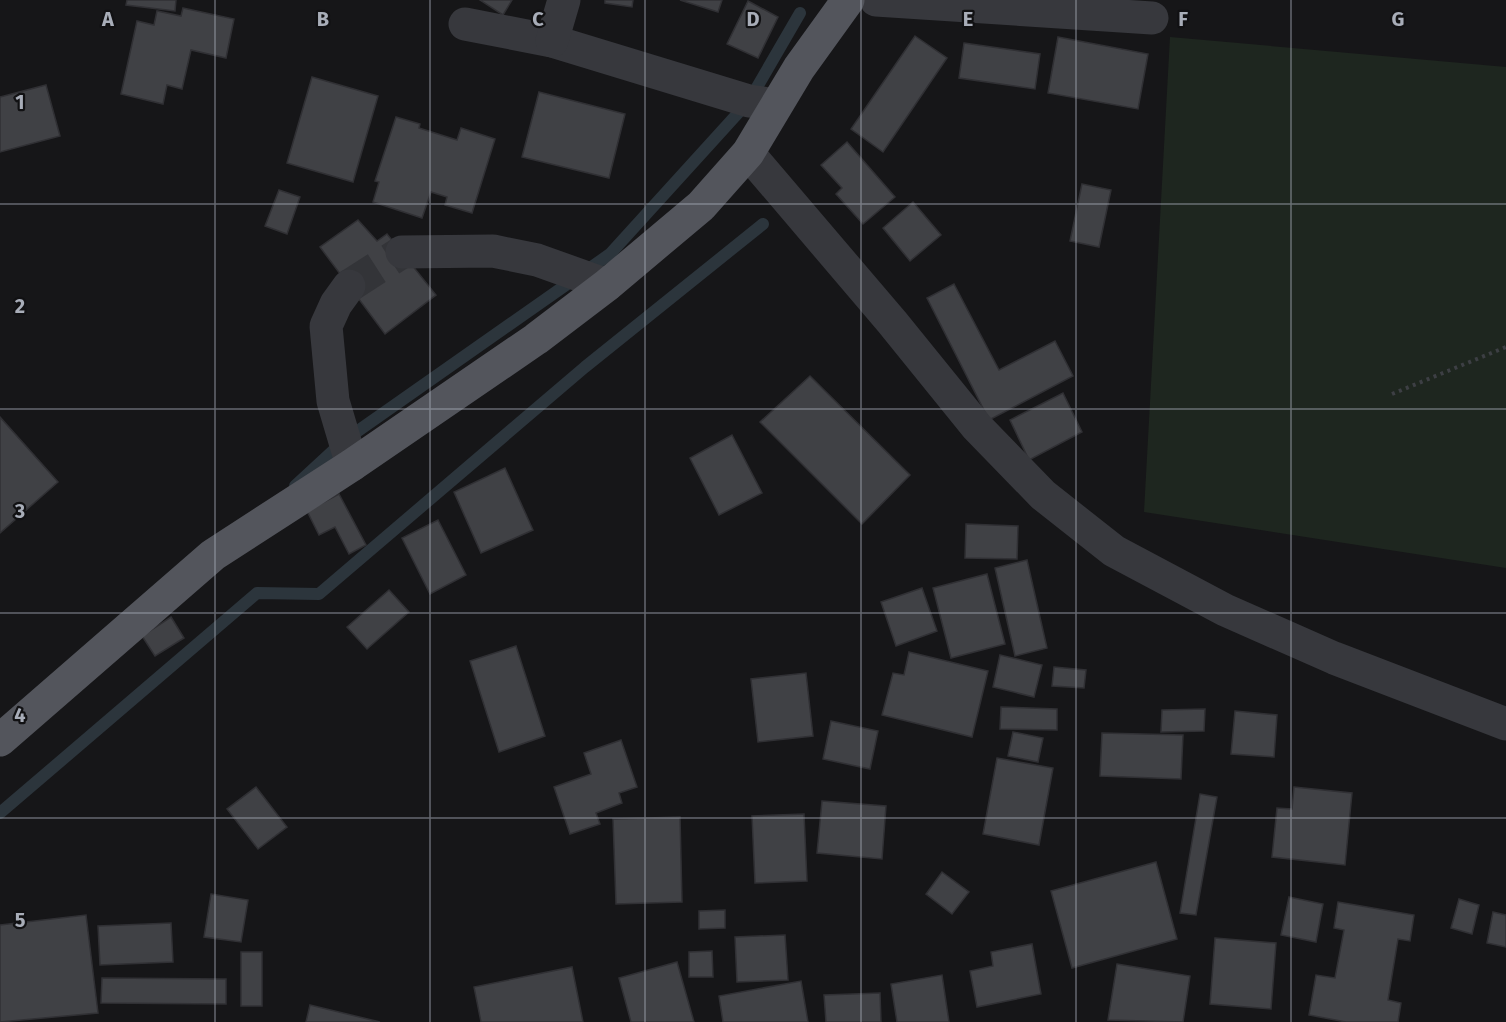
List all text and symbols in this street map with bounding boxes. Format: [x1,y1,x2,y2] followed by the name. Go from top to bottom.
[101,7,115,31] text: A
[317,7,329,31] text: B
[532,7,544,31] text: C
[746,7,760,31] text: D
[963,7,973,31] text: E
[1178,7,1188,31] text: F
[1392,7,1404,31] text: G
[15,90,25,114] text: 1
[15,294,25,318] text: 2
[14,499,25,523] text: 3
[14,703,26,727] text: 4
[15,908,26,932] text: 5

